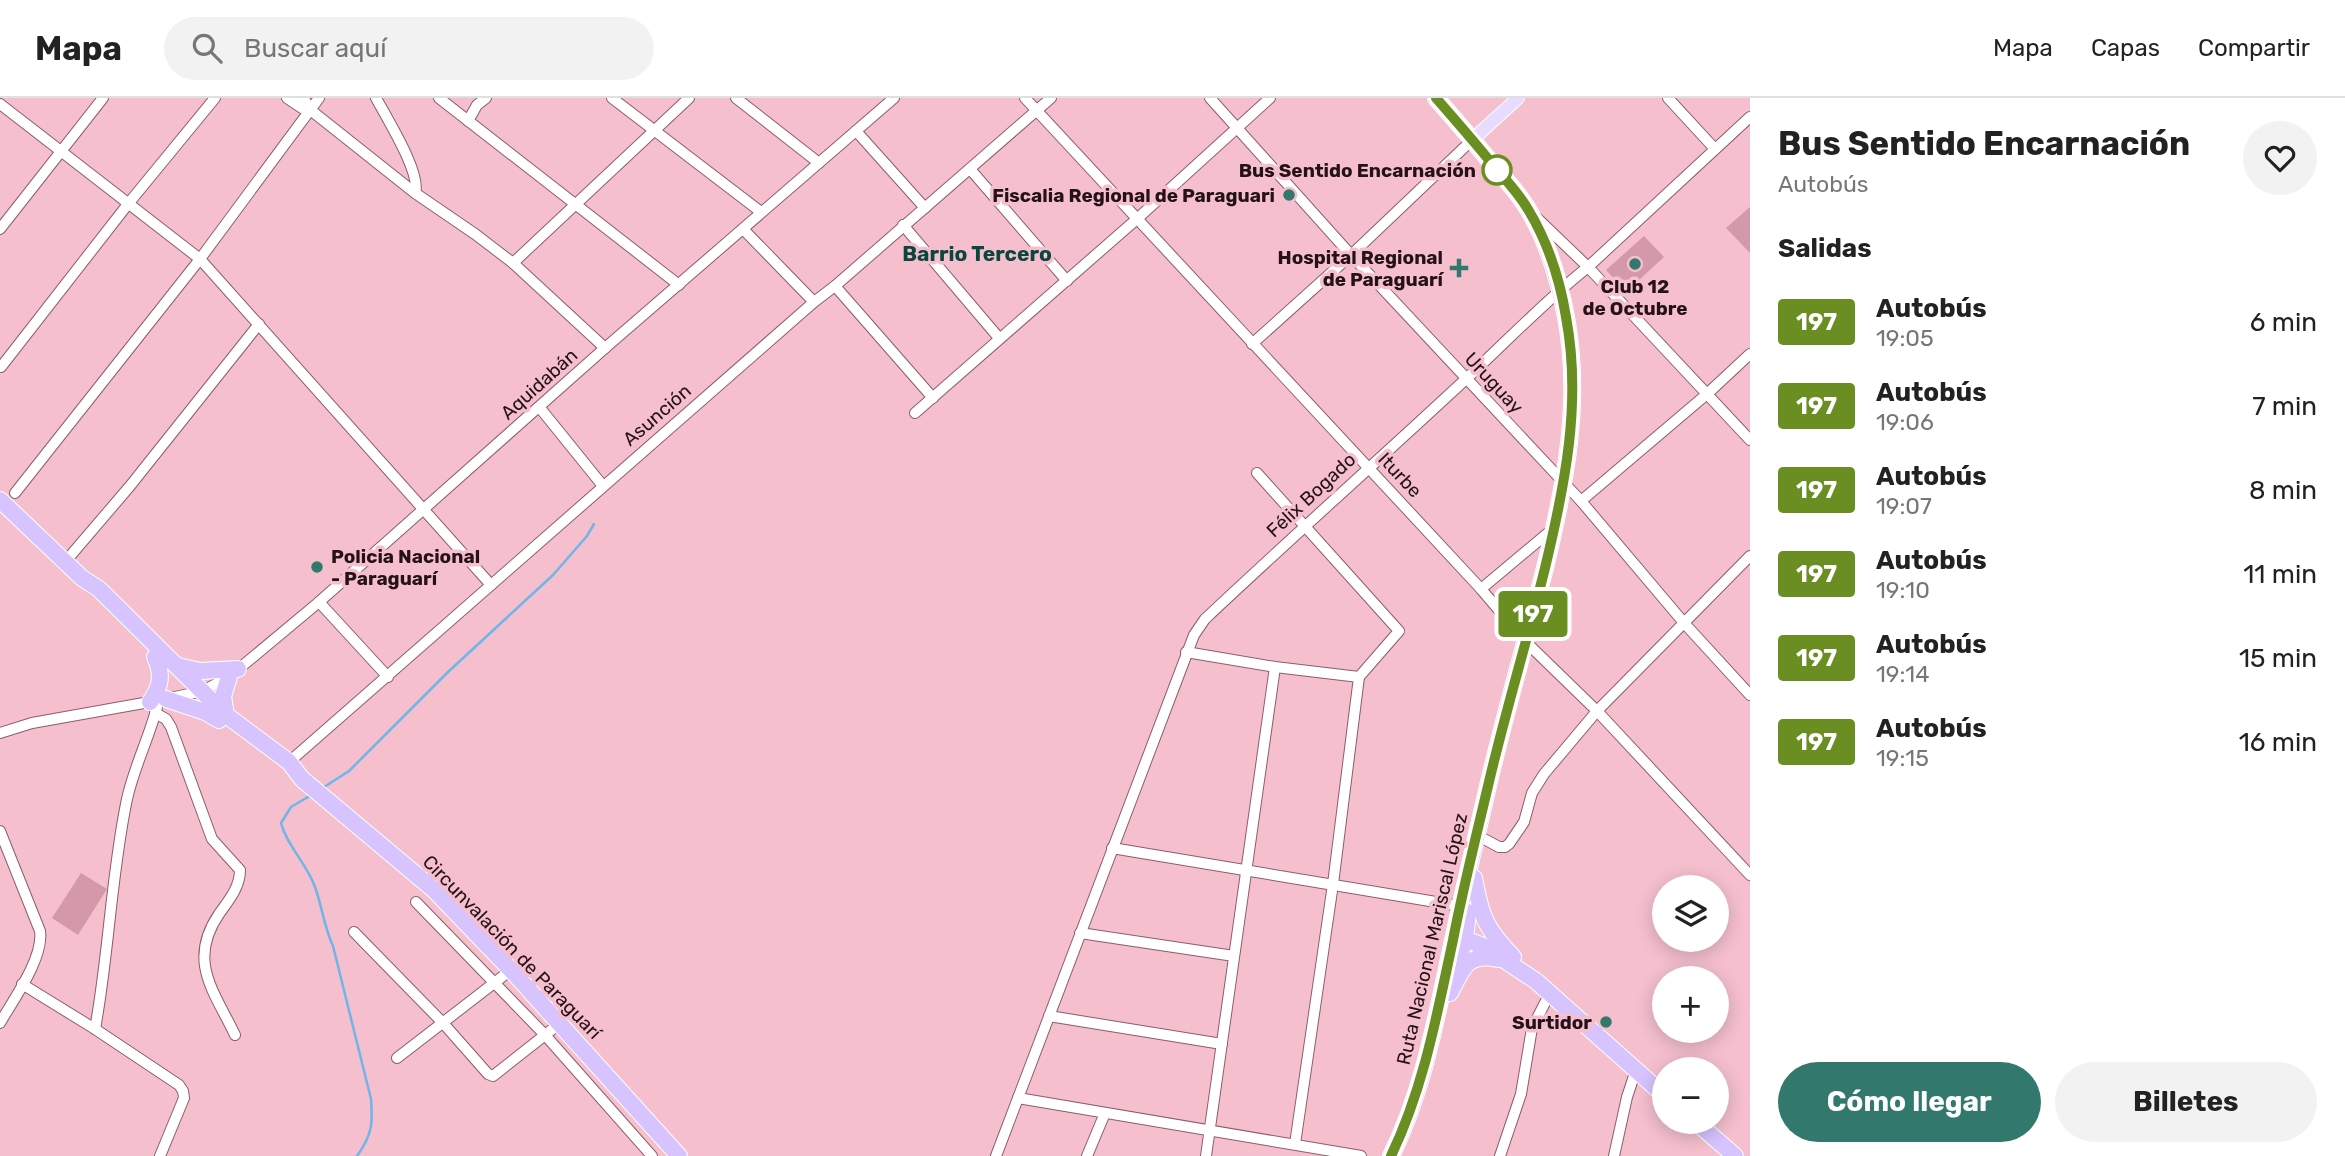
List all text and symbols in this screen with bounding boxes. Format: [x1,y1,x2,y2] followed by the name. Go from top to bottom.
[164,17,654,80] search box
[35,29,122,68] text: Mapa
[188,29,226,67] icon: search
[244,33,387,64] text: Buscar aquí
[1993,34,2053,62] text: Mapa
[2091,34,2160,62] text: Capas
[2198,34,2310,62] text: Compartir
[2243,121,2317,195] button: heart
[1778,124,2190,163] text: Bus Sentido Encarnación
[1482,155,1512,185] marker: Bus Sentido Encarnación
[1239,159,1476,182] place label: Bus Sentido Encarnación
[1778,170,1869,198] text: Autobús
[992,184,1275,207] place label: Fiscalia Regional de Paraguari
[1281,187,1297,203] marker: Fiscalia Regional de Paraguari
[1778,233,1872,264] text: Salidas
[902,241,1052,266] district label: Barrio Tercero
[1278,246,1445,291] place label: Hospital Regional de Paraguarí
[1627,256,1643,272] marker: Club 12 de Octubre
[1449,258,1469,278] marker: Hospital Regional de Paraguarí
[1583,275,1687,320] place label: Club 12 de Octubre
[1876,293,1987,324] text: Autobús
[2250,307,2317,338] text: 6 min
[1796,308,1837,336] text: 197
[1876,324,1934,352] text: 19:05
[496,344,582,424] street label: Aquidabán
[1460,348,1528,418] street label: Uruguay
[1876,377,1987,408] text: Autobús
[618,379,696,451] street label: Asunción
[2252,391,2317,422] text: 7 min
[1796,392,1837,420] text: 197
[1876,408,1934,436] text: 19:06
[1262,448,1360,542] street label: Félix Bogado
[1373,448,1427,502] street label: Iturbe
[1876,461,1987,492] text: Autobús
[2249,475,2317,506] text: 8 min
[1796,476,1837,504] text: 197
[1876,492,1932,520] text: 19:07
[331,545,480,590] place label: Policia Nacional - Paraguarí
[1876,545,1987,576] text: Autobús
[309,559,325,575] marker: Policia Nacional - Paraguarí
[2243,559,2317,590] text: 11 min
[1796,560,1837,588] text: 197
[1876,576,1930,604] text: 19:10
[1493,591,1573,637] line badge: 197
[1512,600,1554,628] text: 197
[1876,629,1987,660] text: Autobús
[2239,643,2317,674] text: 15 min
[1796,644,1837,672] text: 197
[1876,660,1930,688] text: 19:14
[1876,713,1987,744] text: Autobús
[2239,727,2317,758] text: 16 min
[1796,728,1837,756] text: 197
[1876,744,1929,772] text: 19:15
[1392,811,1472,1067] street label: Ruta Nacional Mariscal López
[418,850,607,1045] street label: Circunvalación de Paraguarí
[1652,875,1729,1134] map controls
[1652,875,1729,952] button: layers
[1652,966,1729,1043] button: +
[1512,1011,1592,1034] place label: Surtidor
[1598,1014,1614,1030] marker: Surtidor
[1652,1057,1729,1134] button: −
[1778,1062,2041,1142] button: Cómo llegar
[2055,1062,2317,1142] button: Billetes

